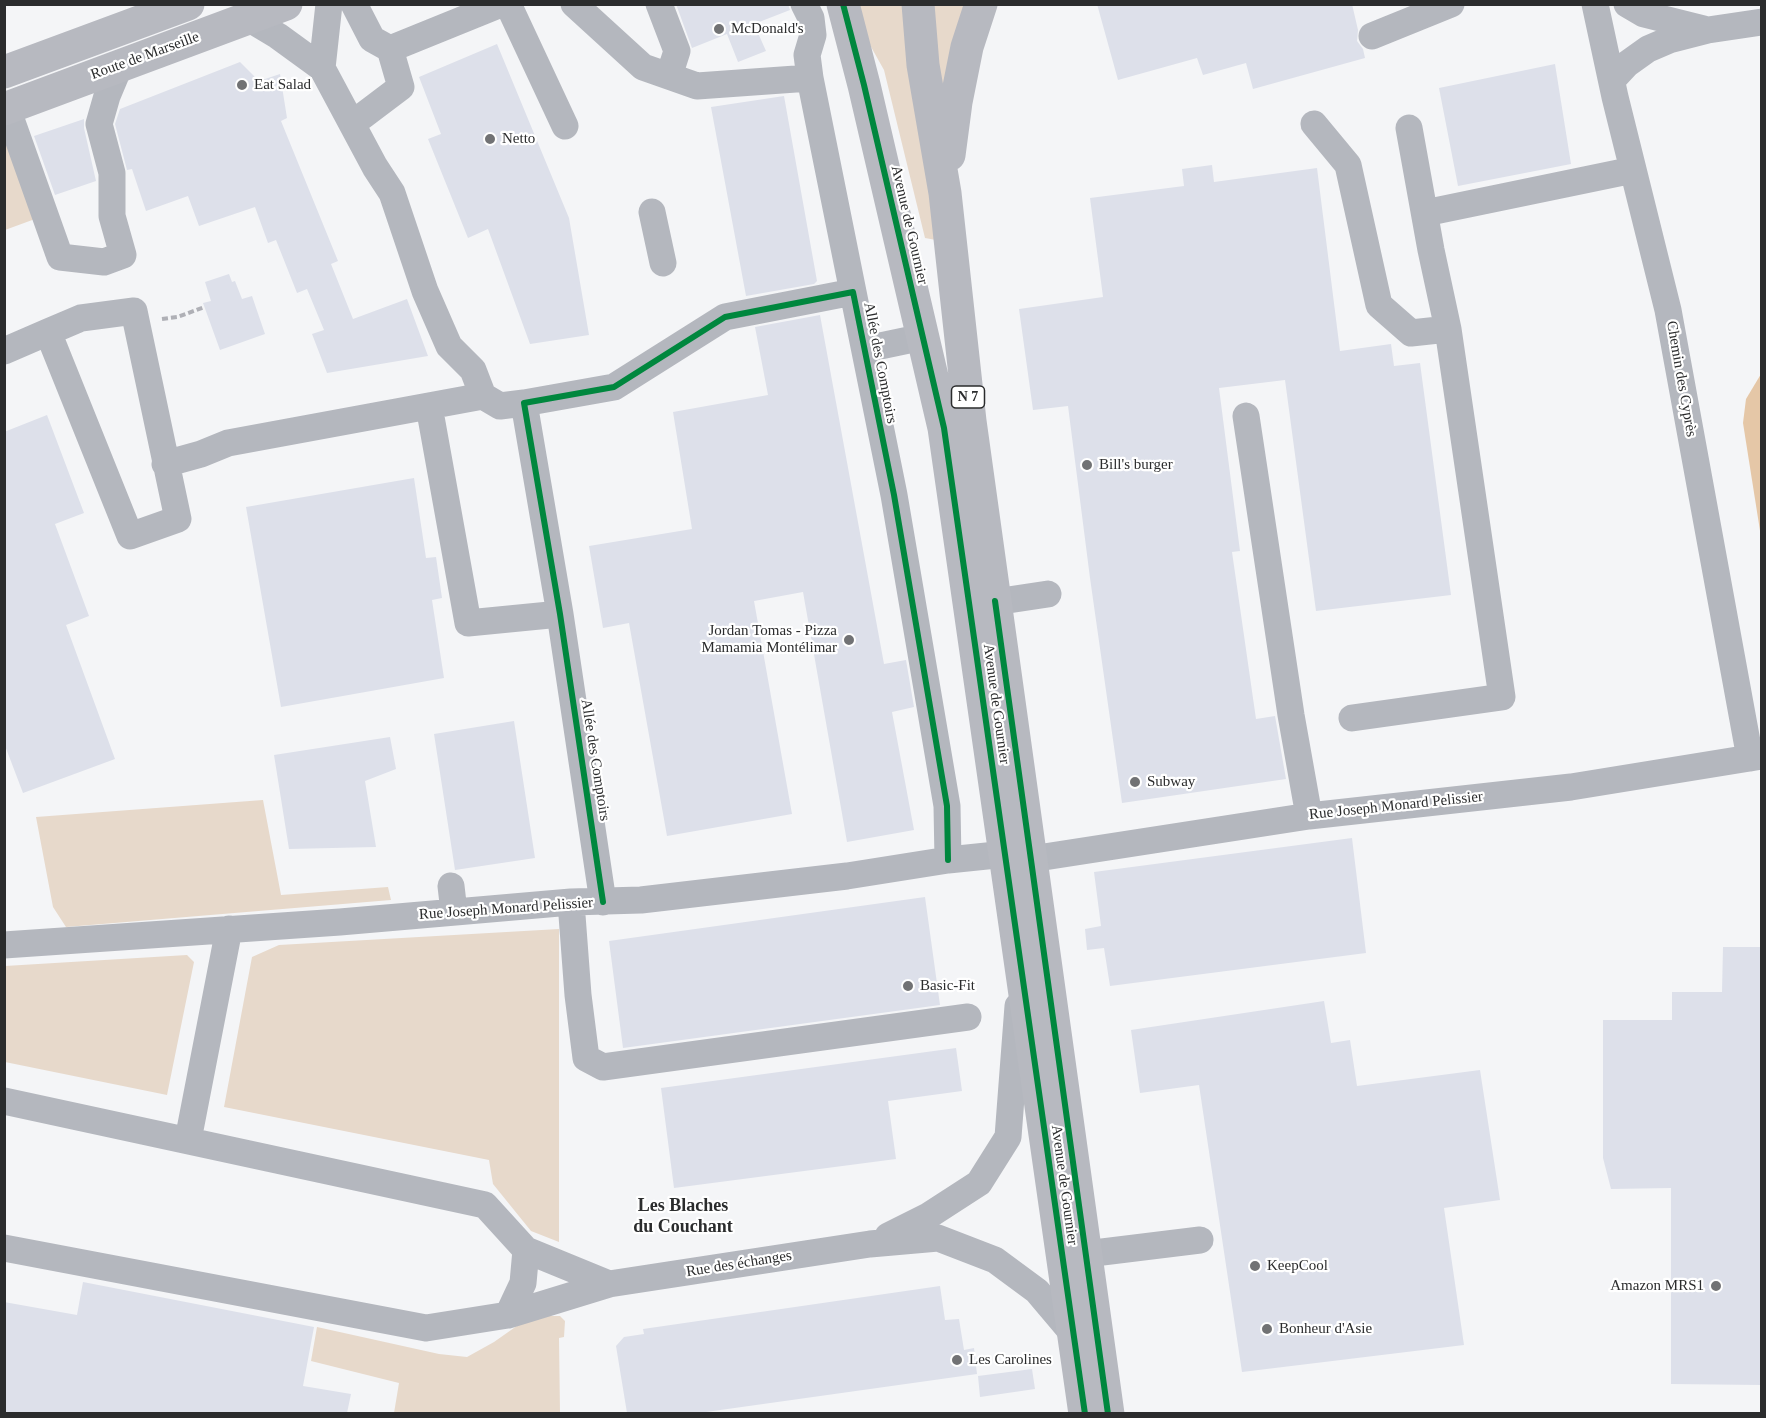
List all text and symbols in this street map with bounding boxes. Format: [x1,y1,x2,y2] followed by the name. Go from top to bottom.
[731,20,804,38] place label: McDonald's
[712,22,726,36] marker: McDonald's
[88,28,202,84] street label: Route de Marseille
[254,76,311,94] place label: Eat Salad
[235,78,249,92] marker: Eat Salad
[502,130,535,148] place label: Netto
[483,132,497,146] marker: Netto
[887,164,931,286] street label: Avenue de Gournier
[859,301,901,425] street label: Allée des Comptoirs
[1662,320,1700,438] street label: Chemin des Cyprès
[952,386,984,408] road number: N 7
[1099,456,1173,474] place label: Bill's burger
[1080,458,1094,472] marker: Bill's burger
[702,622,837,657] place label: Jordan Tomas - Pizza Mamamia Montélimar
[842,633,856,647] marker: Jordan Tomas - Pizza Mamamia Montélimar
[979,643,1013,765] street label: Avenue de Gournier
[576,698,614,822] street label: Allée des Comptoirs
[1147,773,1195,791] place label: Subway
[1128,775,1142,789] marker: Subway
[1308,788,1484,824] street label: Rue Joseph Monard Pelissier
[418,894,594,924] street label: Rue Joseph Monard Pelissier
[920,977,975,995] place label: Basic-Fit
[901,979,915,993] marker: Basic-Fit
[1047,1124,1081,1246] street label: Avenue de Gournier
[633,1195,733,1238] district label: Les Blaches du Couchant
[685,1247,793,1281] street label: Rue des échanges
[1267,1257,1328,1275] place label: KeepCool
[1248,1259,1262,1273] marker: KeepCool
[1610,1277,1704,1295] place label: Amazon MRS1
[1709,1279,1723,1293] marker: Amazon MRS1
[1279,1320,1372,1338] place label: Bonheur d'Asie
[1260,1322,1274,1336] marker: Bonheur d'Asie
[969,1351,1052,1369] place label: Les Carolines
[950,1353,964,1367] marker: Les Carolines

